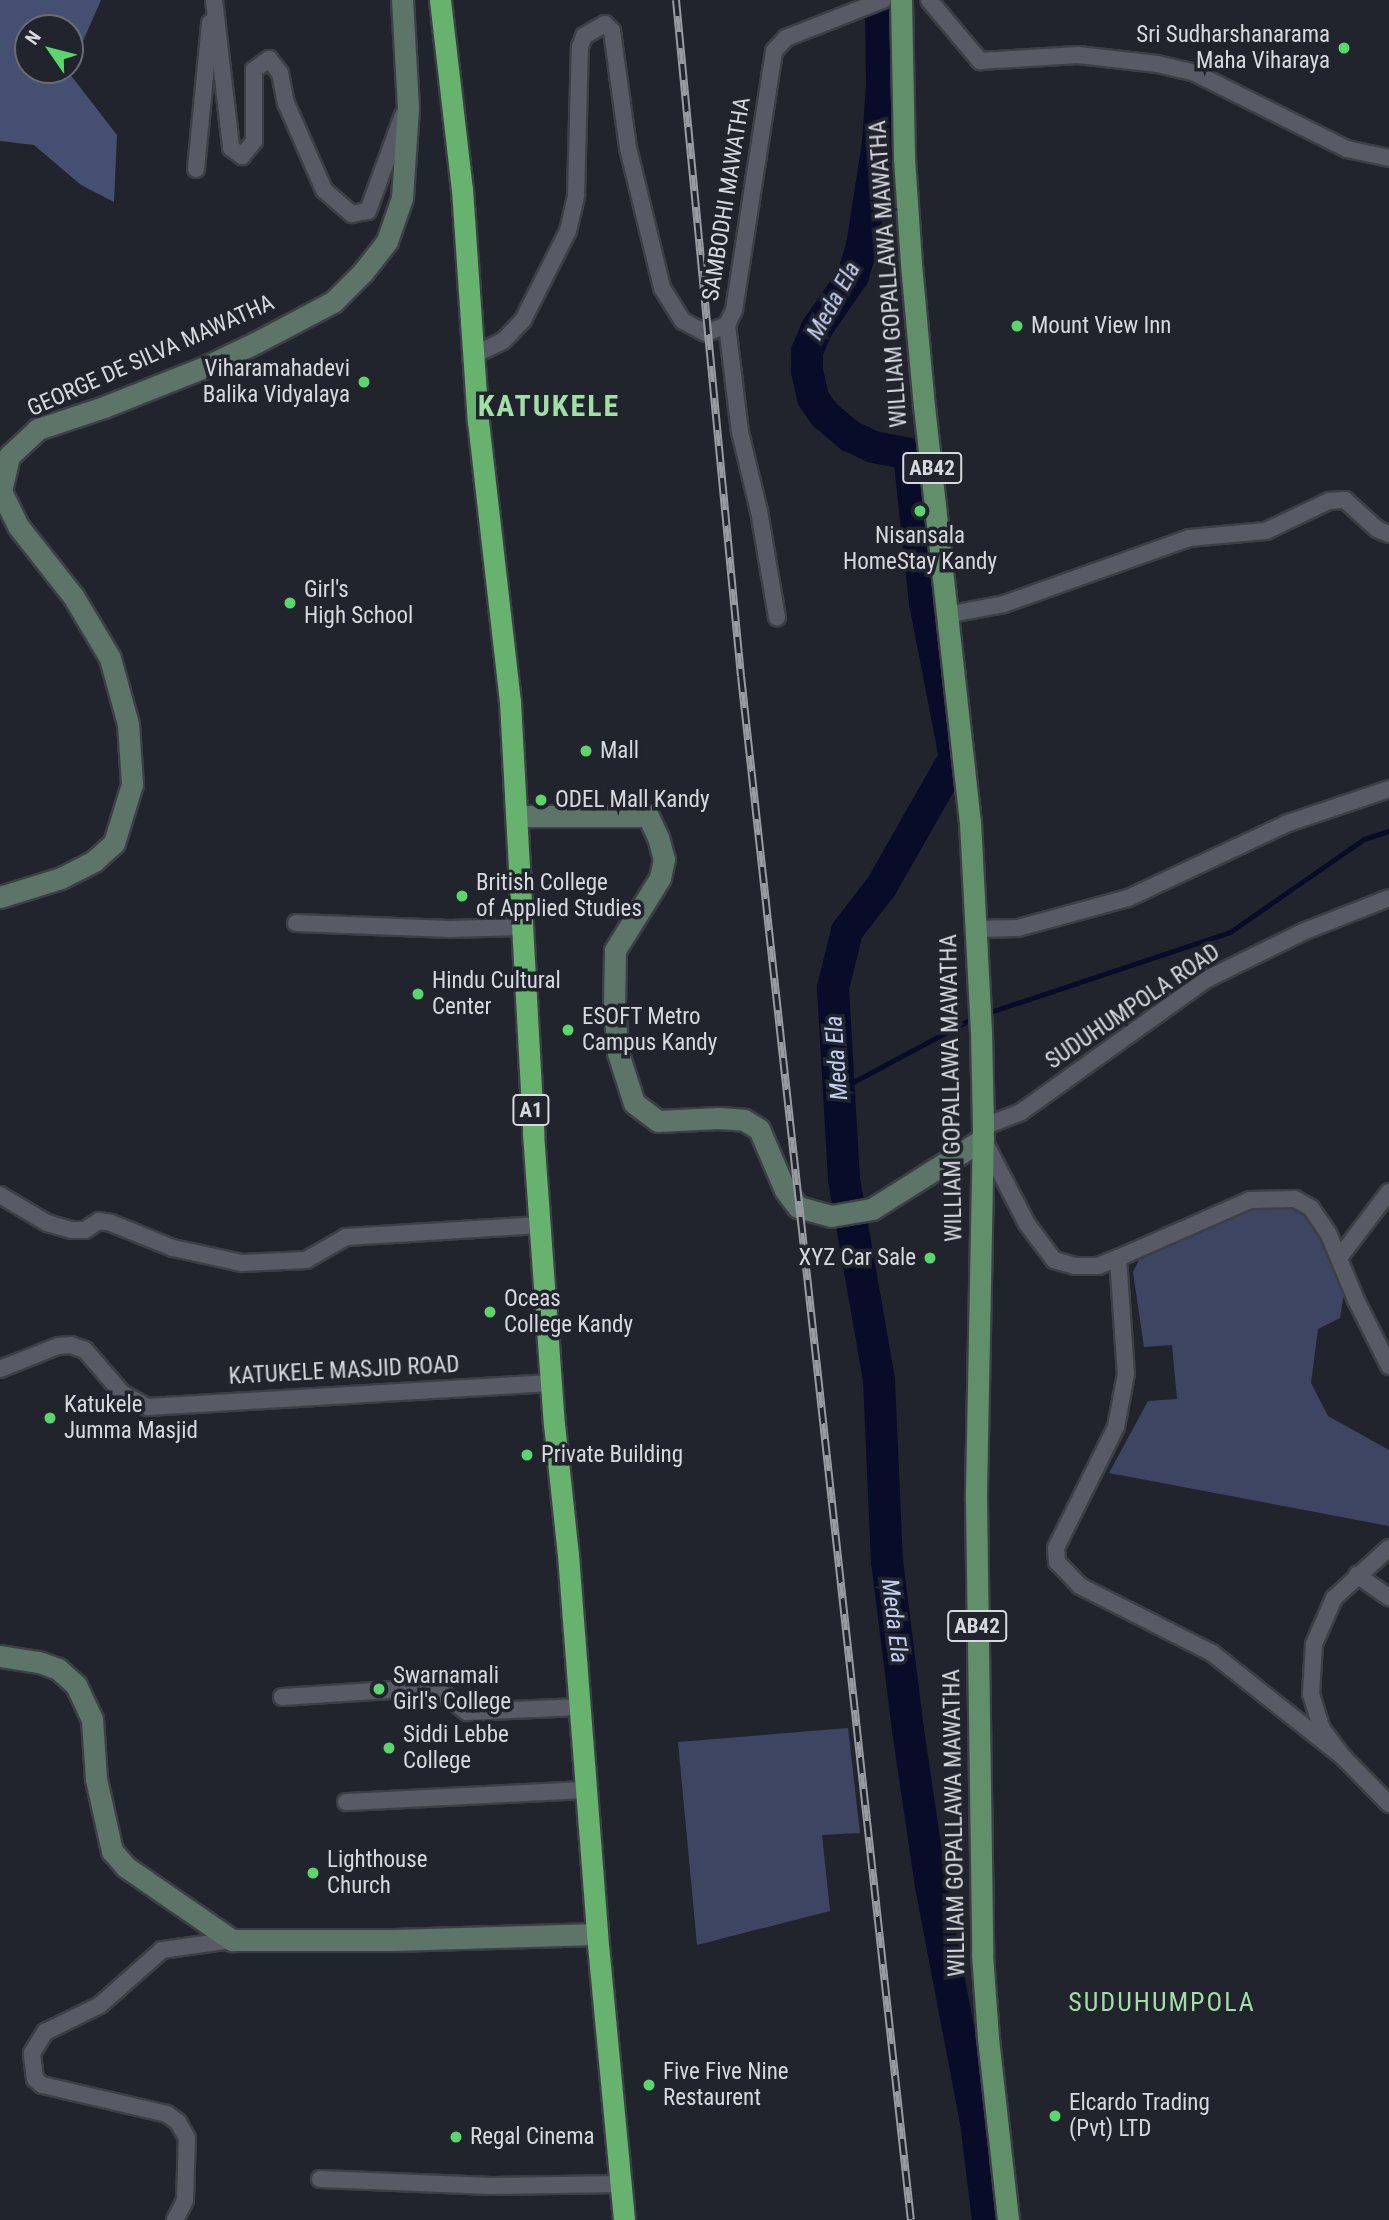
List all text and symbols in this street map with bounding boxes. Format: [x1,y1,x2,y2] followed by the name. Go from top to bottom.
[14,14,84,84] north arrow
[1136,21,1330,75] place label: Sri Sudharshanarama Maha Viharaya
[20,26,46,49] text: N
[1336,40,1352,56] marker: Sri Sudharshanarama Maha Viharaya
[697,95,757,303] street label: SAMBODHI MAWATHA
[865,120,913,428] street label: WILLIAM GOPALLAWA MAWATHA
[801,257,867,345] water label: Meda Ela
[23,289,279,423] street label: GEORGE DE SILVA MAWATHA
[1031,312,1171,340] place label: Mount View Inn
[1009,318,1025,334] marker: Mount View Inn
[203,355,350,409] place label: Viharamahadevi Balika Vidyalaya
[356,374,372,390] marker: Viharamahadevi Balika Vidyalaya
[479,388,619,424] district label: KATUKELE
[900,450,964,486] road number: AB42
[912,503,928,519] marker: Nisansala HomeStay Kandy
[843,522,997,576] place label: Nisansala HomeStay Kandy
[304,576,413,630] place label: Girl's High School
[282,595,298,611] marker: Girl's High School
[600,737,639,765] place label: Mall
[578,743,594,759] marker: Mall
[555,786,710,814] place label: ODEL Mall Kandy
[533,792,549,808] marker: ODEL Mall Kandy
[476,869,642,923] place label: British College of Applied Studies
[454,888,470,904] marker: British College of Applied Studies
[936,934,968,1242] street label: WILLIAM GOPALLAWA MAWATHA
[1041,939,1225,1075] street label: SUDUHUMPOLA ROAD
[432,967,561,1021] place label: Hindu Cultural Center
[410,986,426,1002] marker: Hindu Cultural Center
[582,1003,717,1057] place label: ESOFT Metro Campus Kandy
[820,1015,854,1101] water label: Meda Ela
[560,1022,576,1038] marker: ESOFT Metro Campus Kandy
[512,1092,550,1128] road number: A1
[799,1244,916,1272] place label: XYZ Car Sale
[922,1250,938,1266] marker: XYZ Car Sale
[504,1285,633,1339] place label: Oceas College Kandy
[482,1304,498,1320] marker: Oceas College Kandy
[228,1351,460,1391] street label: KATUKELE MASJID ROAD
[64,1391,198,1445] place label: Katukele Jumma Masjid
[42,1410,58,1426] marker: Katukele Jumma Masjid
[541,1441,683,1469] place label: Private Building
[519,1447,535,1463] marker: Private Building
[875,1577,913,1665] water label: Meda Ela
[946,1608,1009,1644] road number: AB42
[393,1662,511,1716] place label: Swarnamali Girl's College
[939,1669,971,1977] street label: WILLIAM GOPALLAWA MAWATHA
[371,1681,387,1697] marker: Swarnamali Girl's College
[403,1721,509,1775] place label: Siddi Lebbe College
[381,1740,397,1756] marker: Siddi Lebbe College
[327,1846,428,1900] place label: Lighthouse Church
[305,1865,321,1881] marker: Lighthouse Church
[1070,1987,1254,2019] district label: SUDUHUMPOLA
[663,2058,789,2112] place label: Five Five Nine Restaurent
[641,2077,657,2093] marker: Five Five Nine Restaurent
[1069,2089,1210,2143] place label: Elcardo Trading (Pvt) LTD
[1047,2108,1063,2124] marker: Elcardo Trading (Pvt) LTD
[470,2123,594,2151] place label: Regal Cinema
[448,2129,464,2145] marker: Regal Cinema

